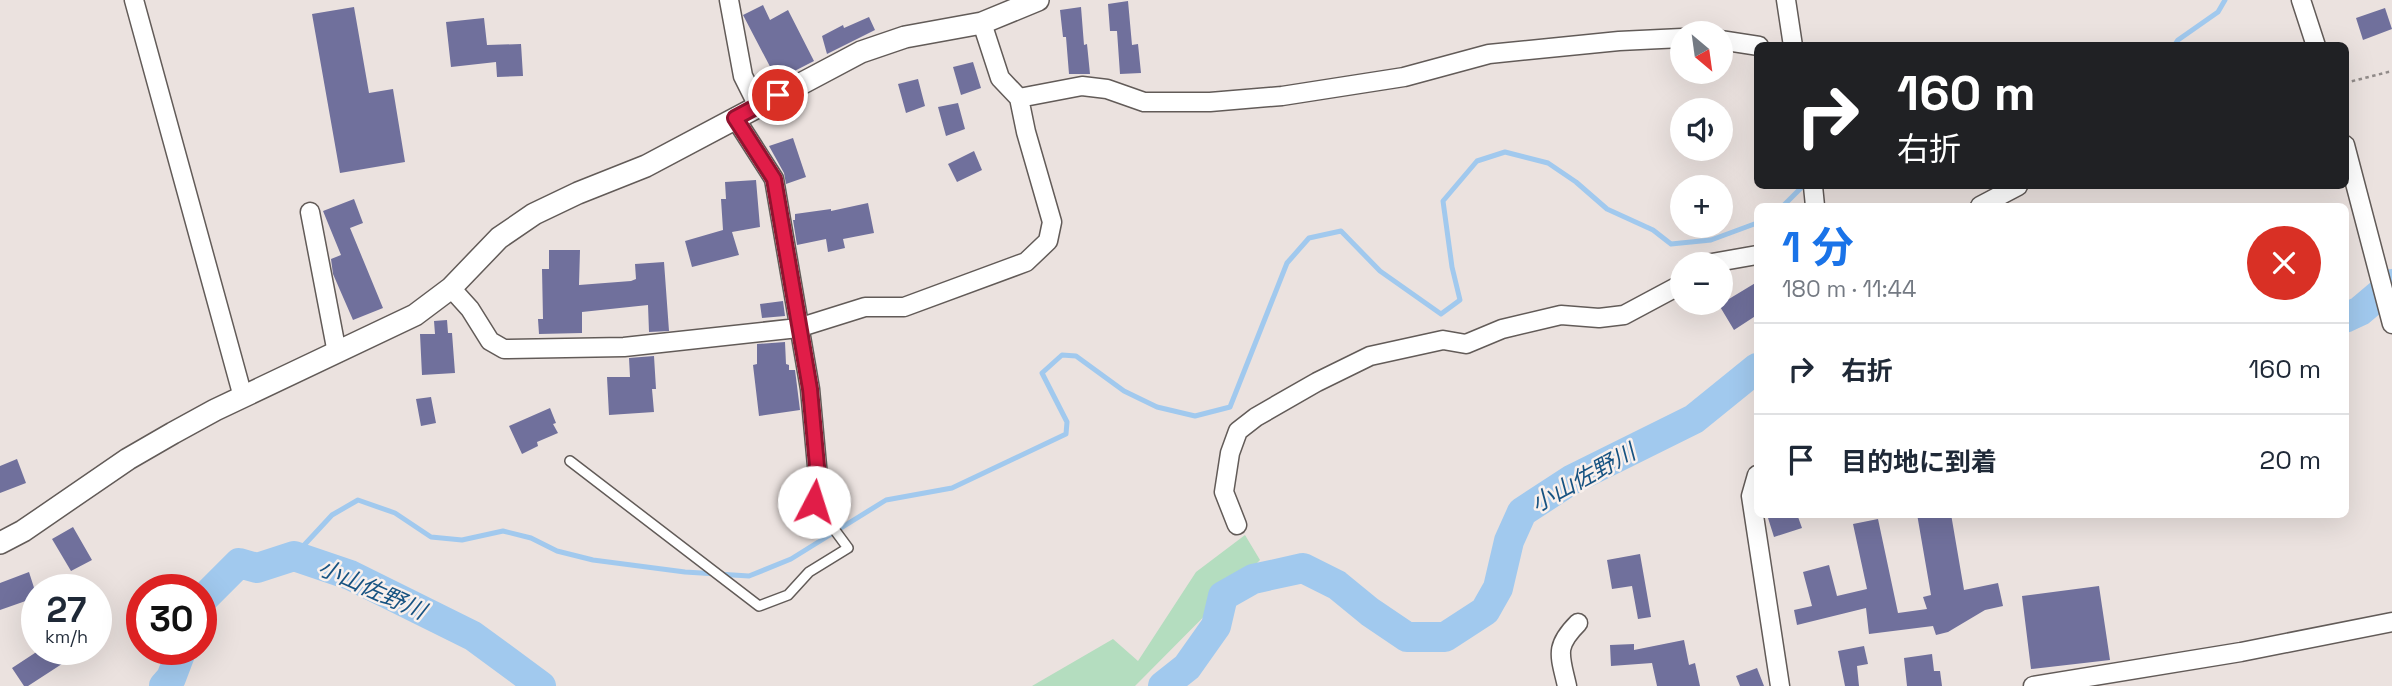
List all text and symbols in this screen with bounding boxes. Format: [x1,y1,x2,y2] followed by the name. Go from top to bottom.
[1670,21,1732,84] north arrow
[1670,21,1733,315] map controls
[1897,62,2035,124] text: 160 m
[748,65,808,125] pin
[1782,70,1873,161] icon: right
[759,76,797,114] icon: arrive
[1670,98,1733,161] button: sound
[1897,129,1961,169] text: 右折
[1670,175,1733,238] button: +
[1782,221,1854,274] text: 1 分
[2247,226,2321,300] button: close
[1670,252,1733,315] button: −
[1782,274,1916,304] text: 180 m · 11:44
[1782,350,1820,388] icon: right
[2249,352,2321,386] text: 160 m
[1841,354,1893,388] text: 右折
[1525,436,1643,519] water label: 小山佐野川
[1782,441,1820,479] icon: arrive
[2260,443,2321,477] text: 20 m
[1841,445,1997,479] text: 目的地に到着
[777,465,851,539] position arrow
[313,552,433,627] water label: 小山佐野川
[126,574,217,665] speed limit sign: 30
[47,588,86,632] text: 27
[45,625,88,648] text: km/h

